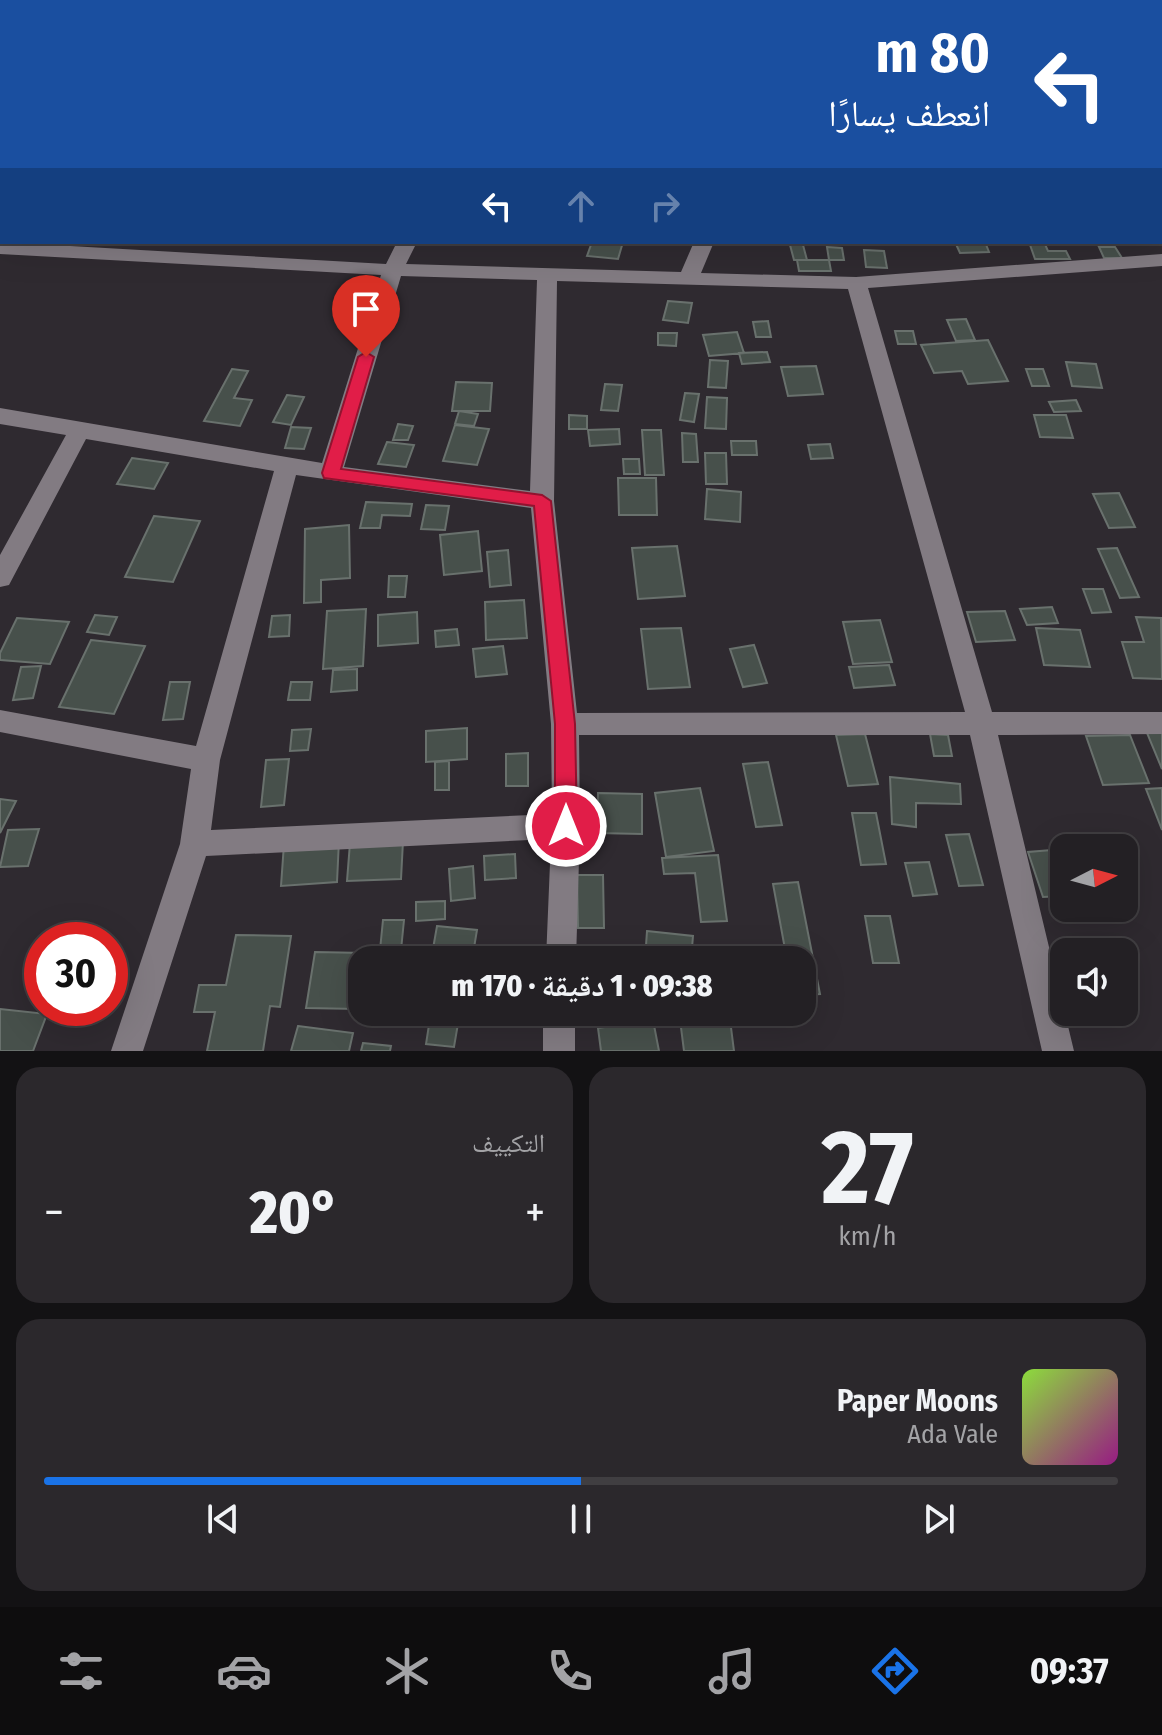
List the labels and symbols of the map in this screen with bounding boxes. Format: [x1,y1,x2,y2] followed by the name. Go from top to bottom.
[332,275,400,357] pin
[524,784,608,868] position arrow
[1050,834,1138,922] north arrow
[24,922,128,1026] speed limit sign: 30

